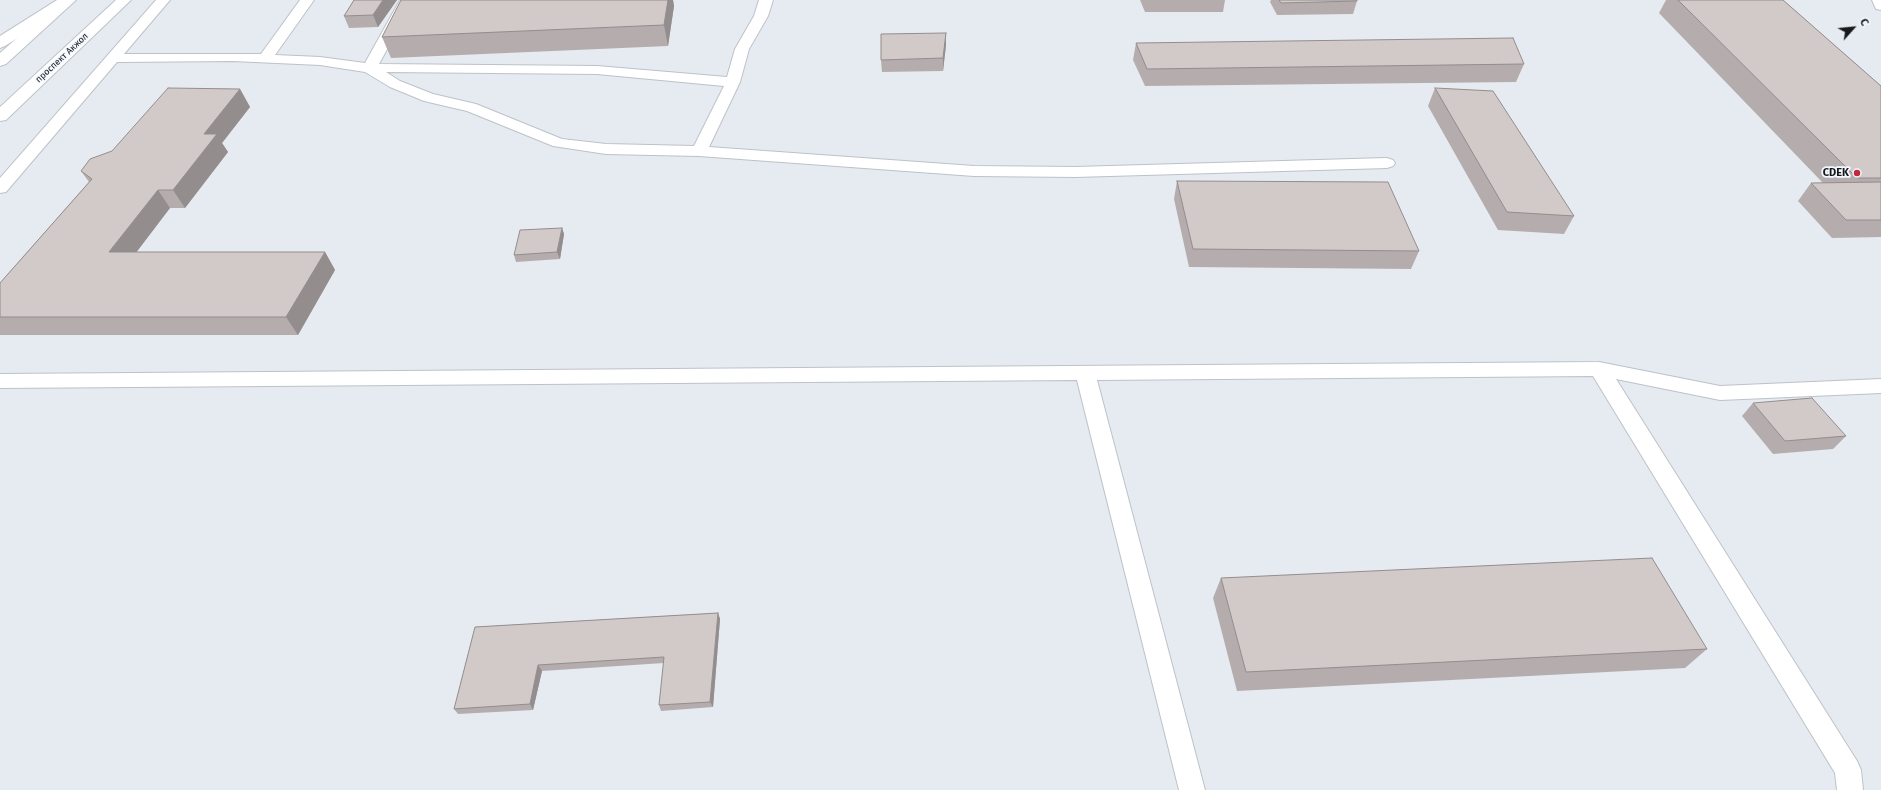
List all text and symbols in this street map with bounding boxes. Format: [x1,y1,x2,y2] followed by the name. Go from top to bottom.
[1833,8,1873,48] north arrow
[1857,17,1871,28] text: С
[33,31,91,85] street label: проспект Акжол
[1823,166,1849,180] place label: CDEK
[1852,168,1862,178] marker: CDEK

